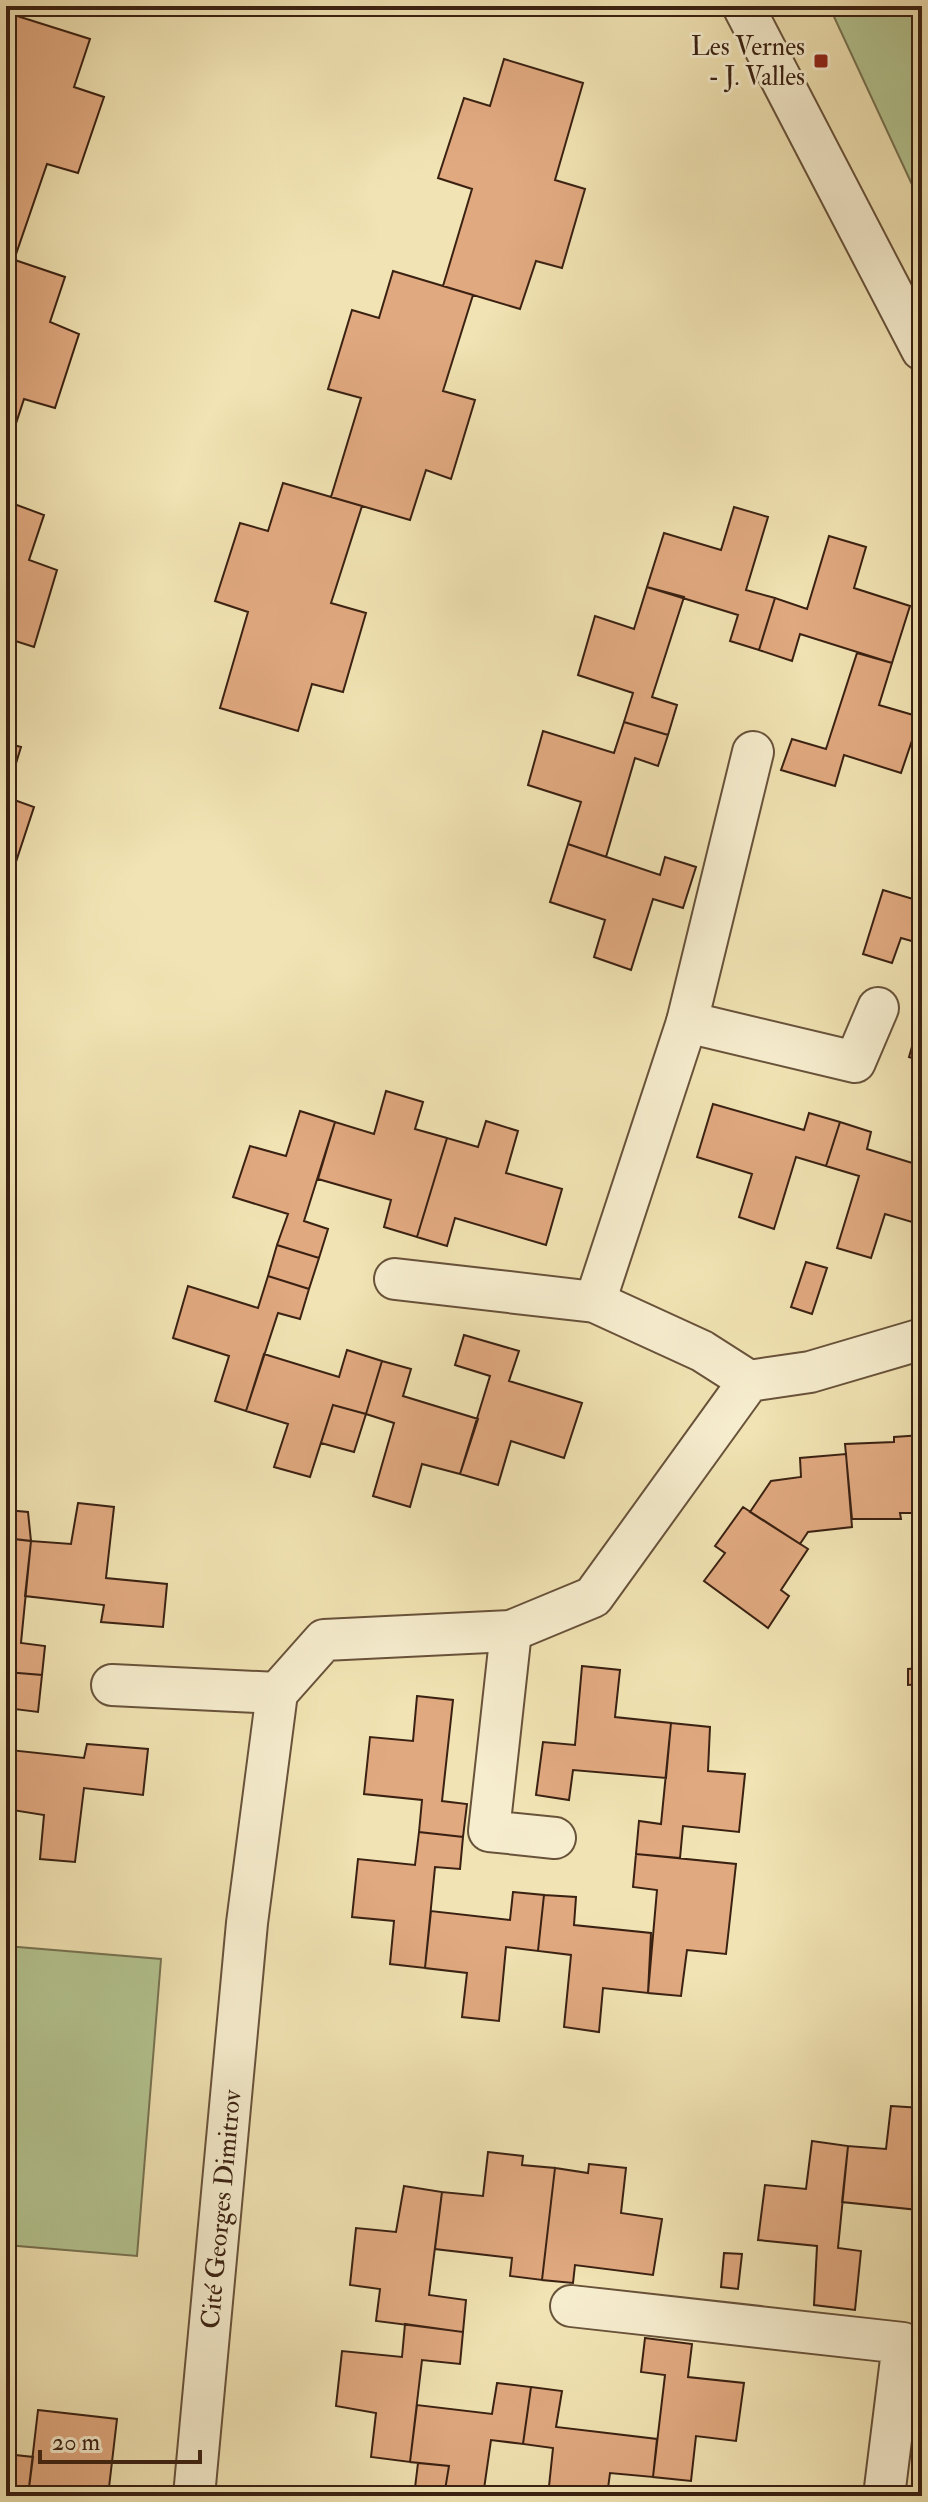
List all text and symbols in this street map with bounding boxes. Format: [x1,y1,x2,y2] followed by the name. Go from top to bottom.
[691,31,805,93] place label: Les Vernes - J. Valles
[812,52,830,70] marker: Les Vernes - J. Valles
[195,2088,249,2330] street label: Cité Georges Dimitrov
[40,2414,200,2464] scale bar
[52,2427,101,2458] text: 20 m

